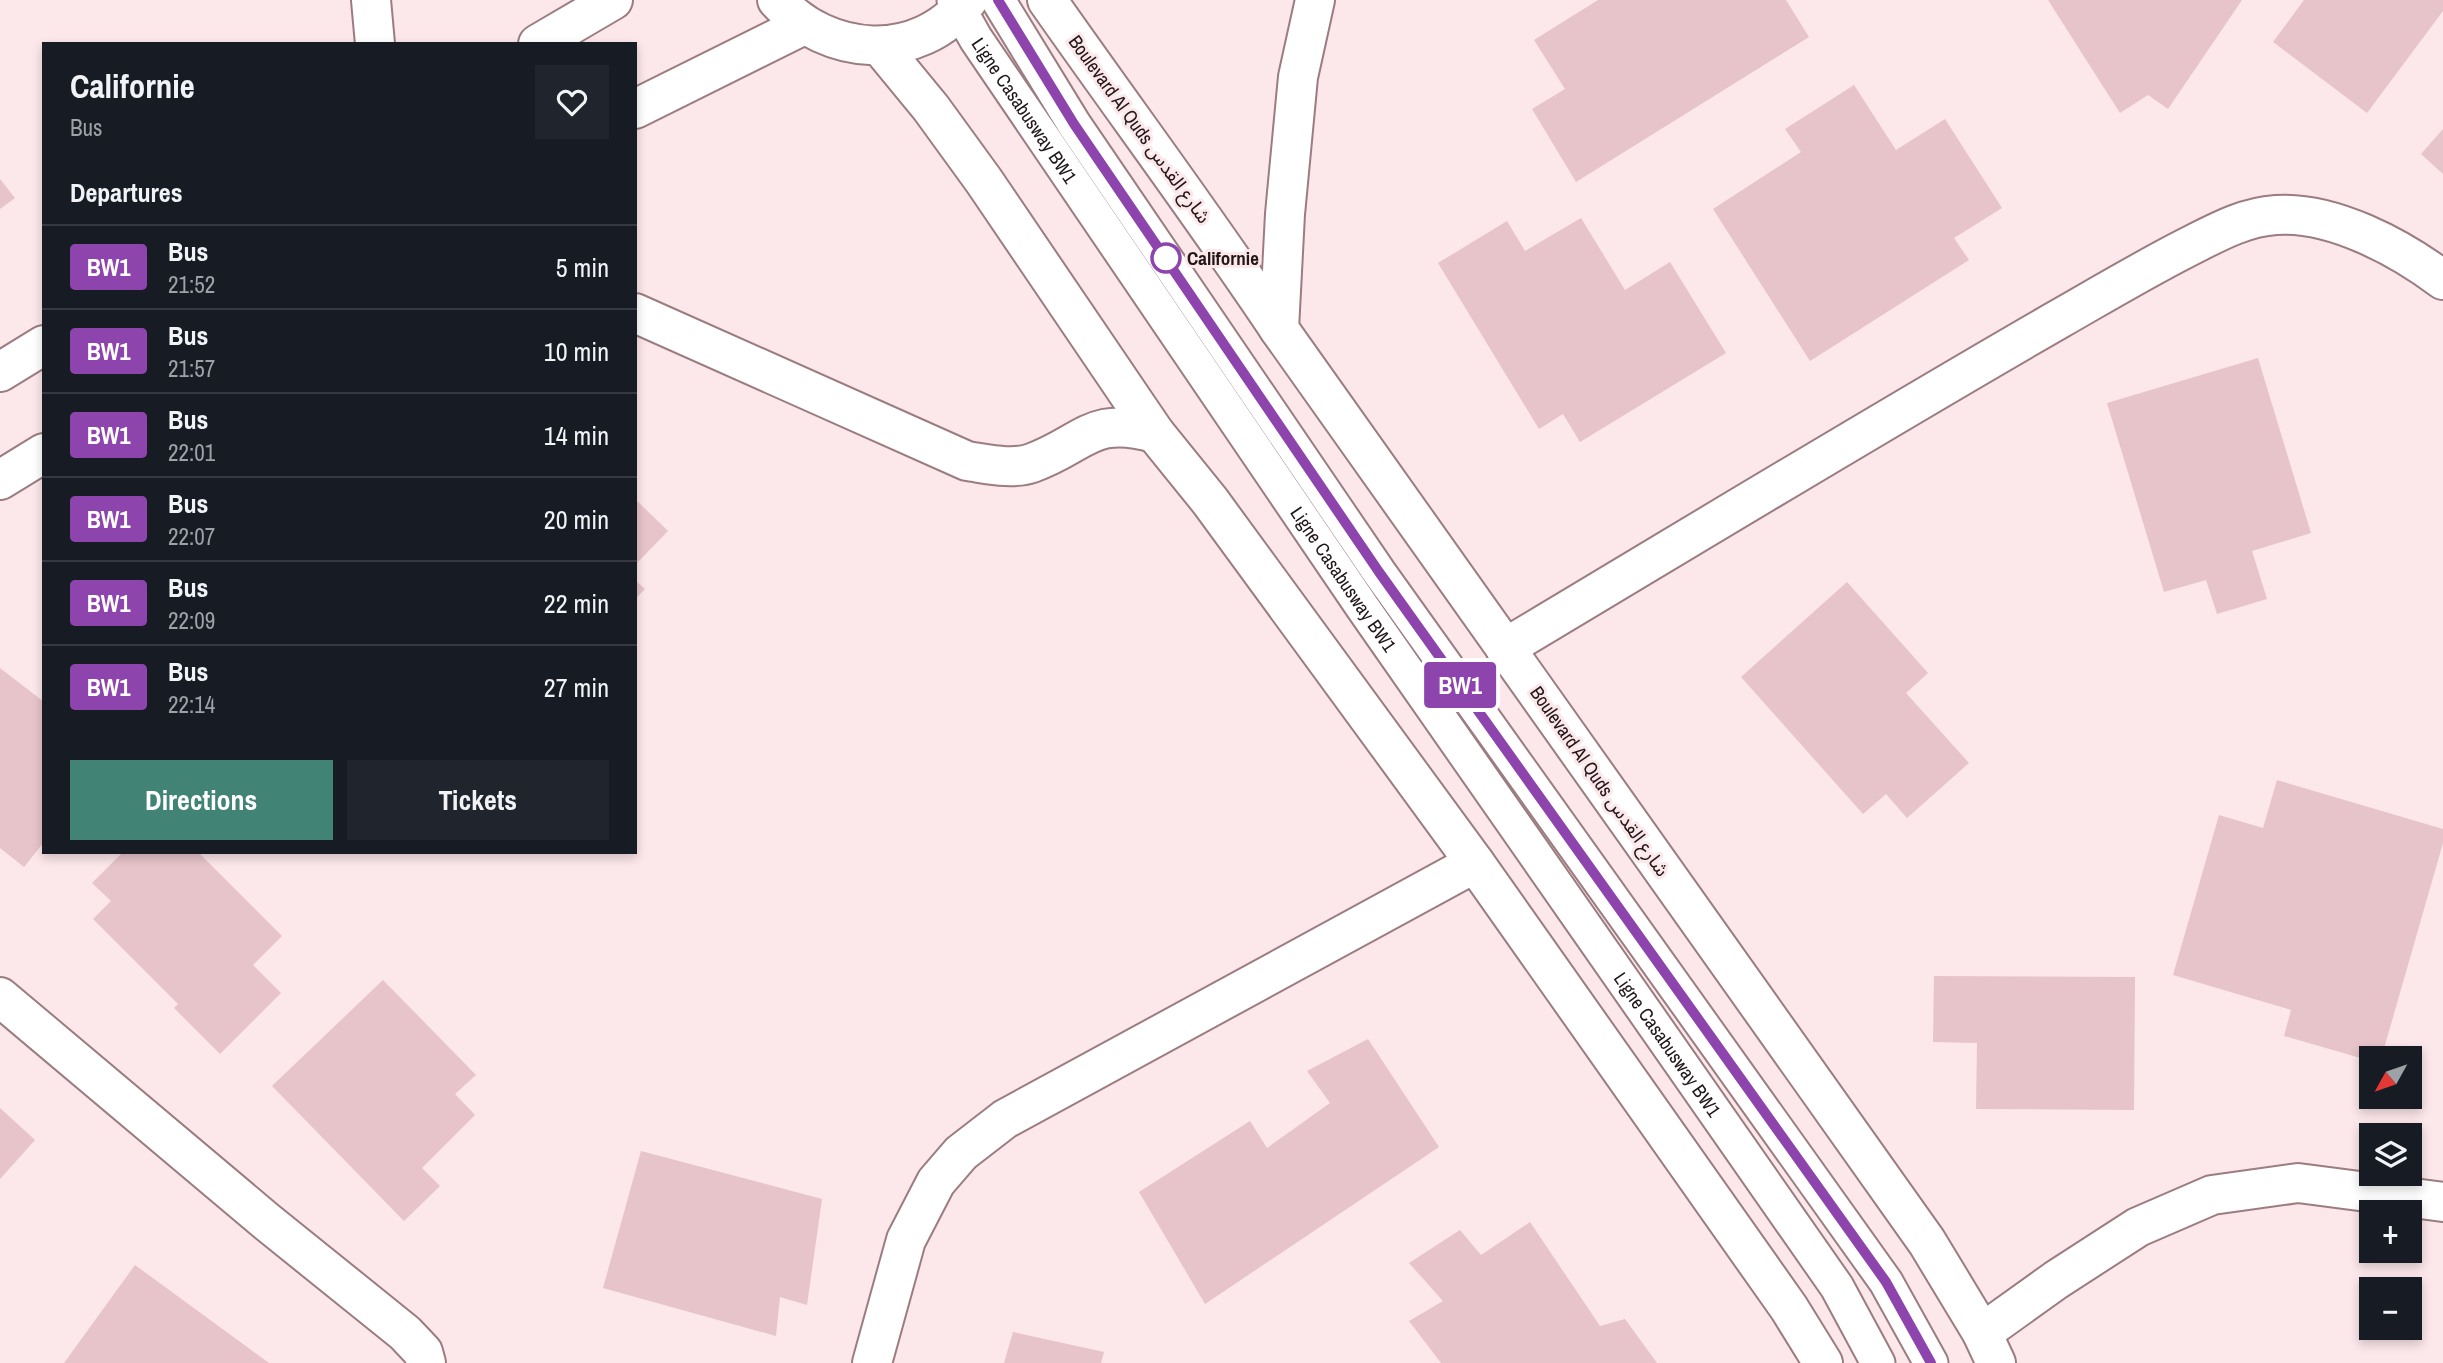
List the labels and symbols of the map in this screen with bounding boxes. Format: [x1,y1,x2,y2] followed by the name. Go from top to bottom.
[1062,30,1217,229] street label: Boulevard Al Quds شارع القدس
[966,32,1083,188] street label: Ligne Casabusway BW1
[1151,243,1181,273] marker: Californie
[1187,245,1259,271] place label: Californie
[1285,501,1403,657] street label: Ligne Casabusway BW1
[1420,662,1500,708] line badge: BW1
[1524,681,1676,882] street label: Boulevard Al Quds شارع القدس
[1608,967,1727,1122] street label: Ligne Casabusway BW1
[2359,1046,2422,1110] north arrow

